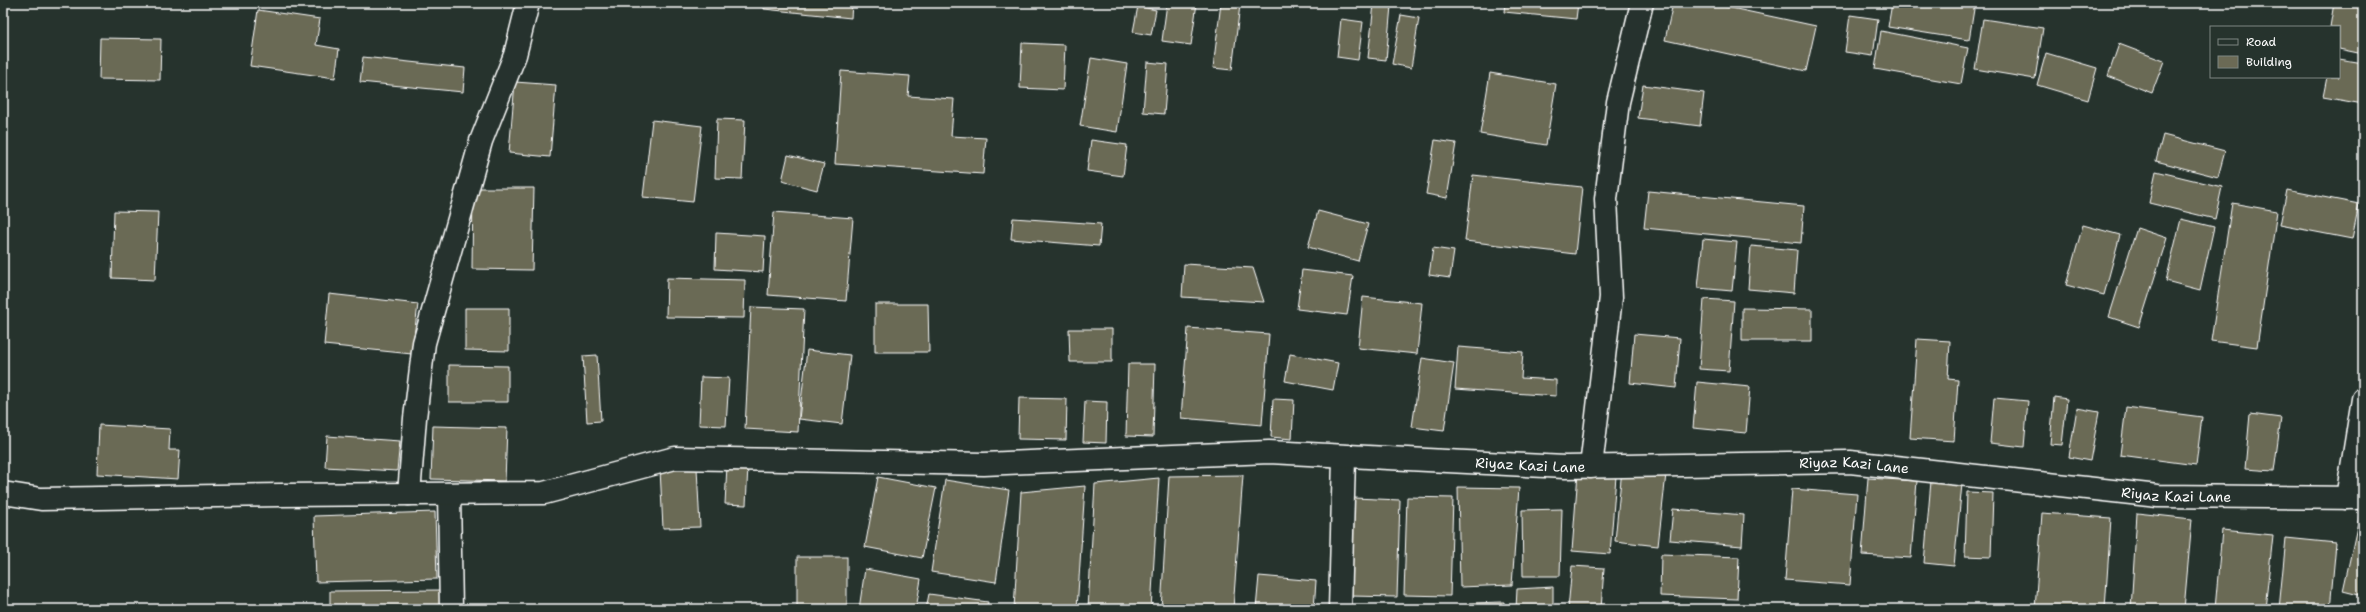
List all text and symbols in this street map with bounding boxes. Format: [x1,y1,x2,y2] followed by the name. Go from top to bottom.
[2210,26,2340,78] legend
[2246,34,2277,50] text: Road
[2246,54,2292,70] text: Building
[1475,453,1586,476] street label: Riyaz Kazi Lane
[1799,453,1910,477] street label: Riyaz Kazi Lane
[2120,483,2232,506] street label: Riyaz Kazi Lane

